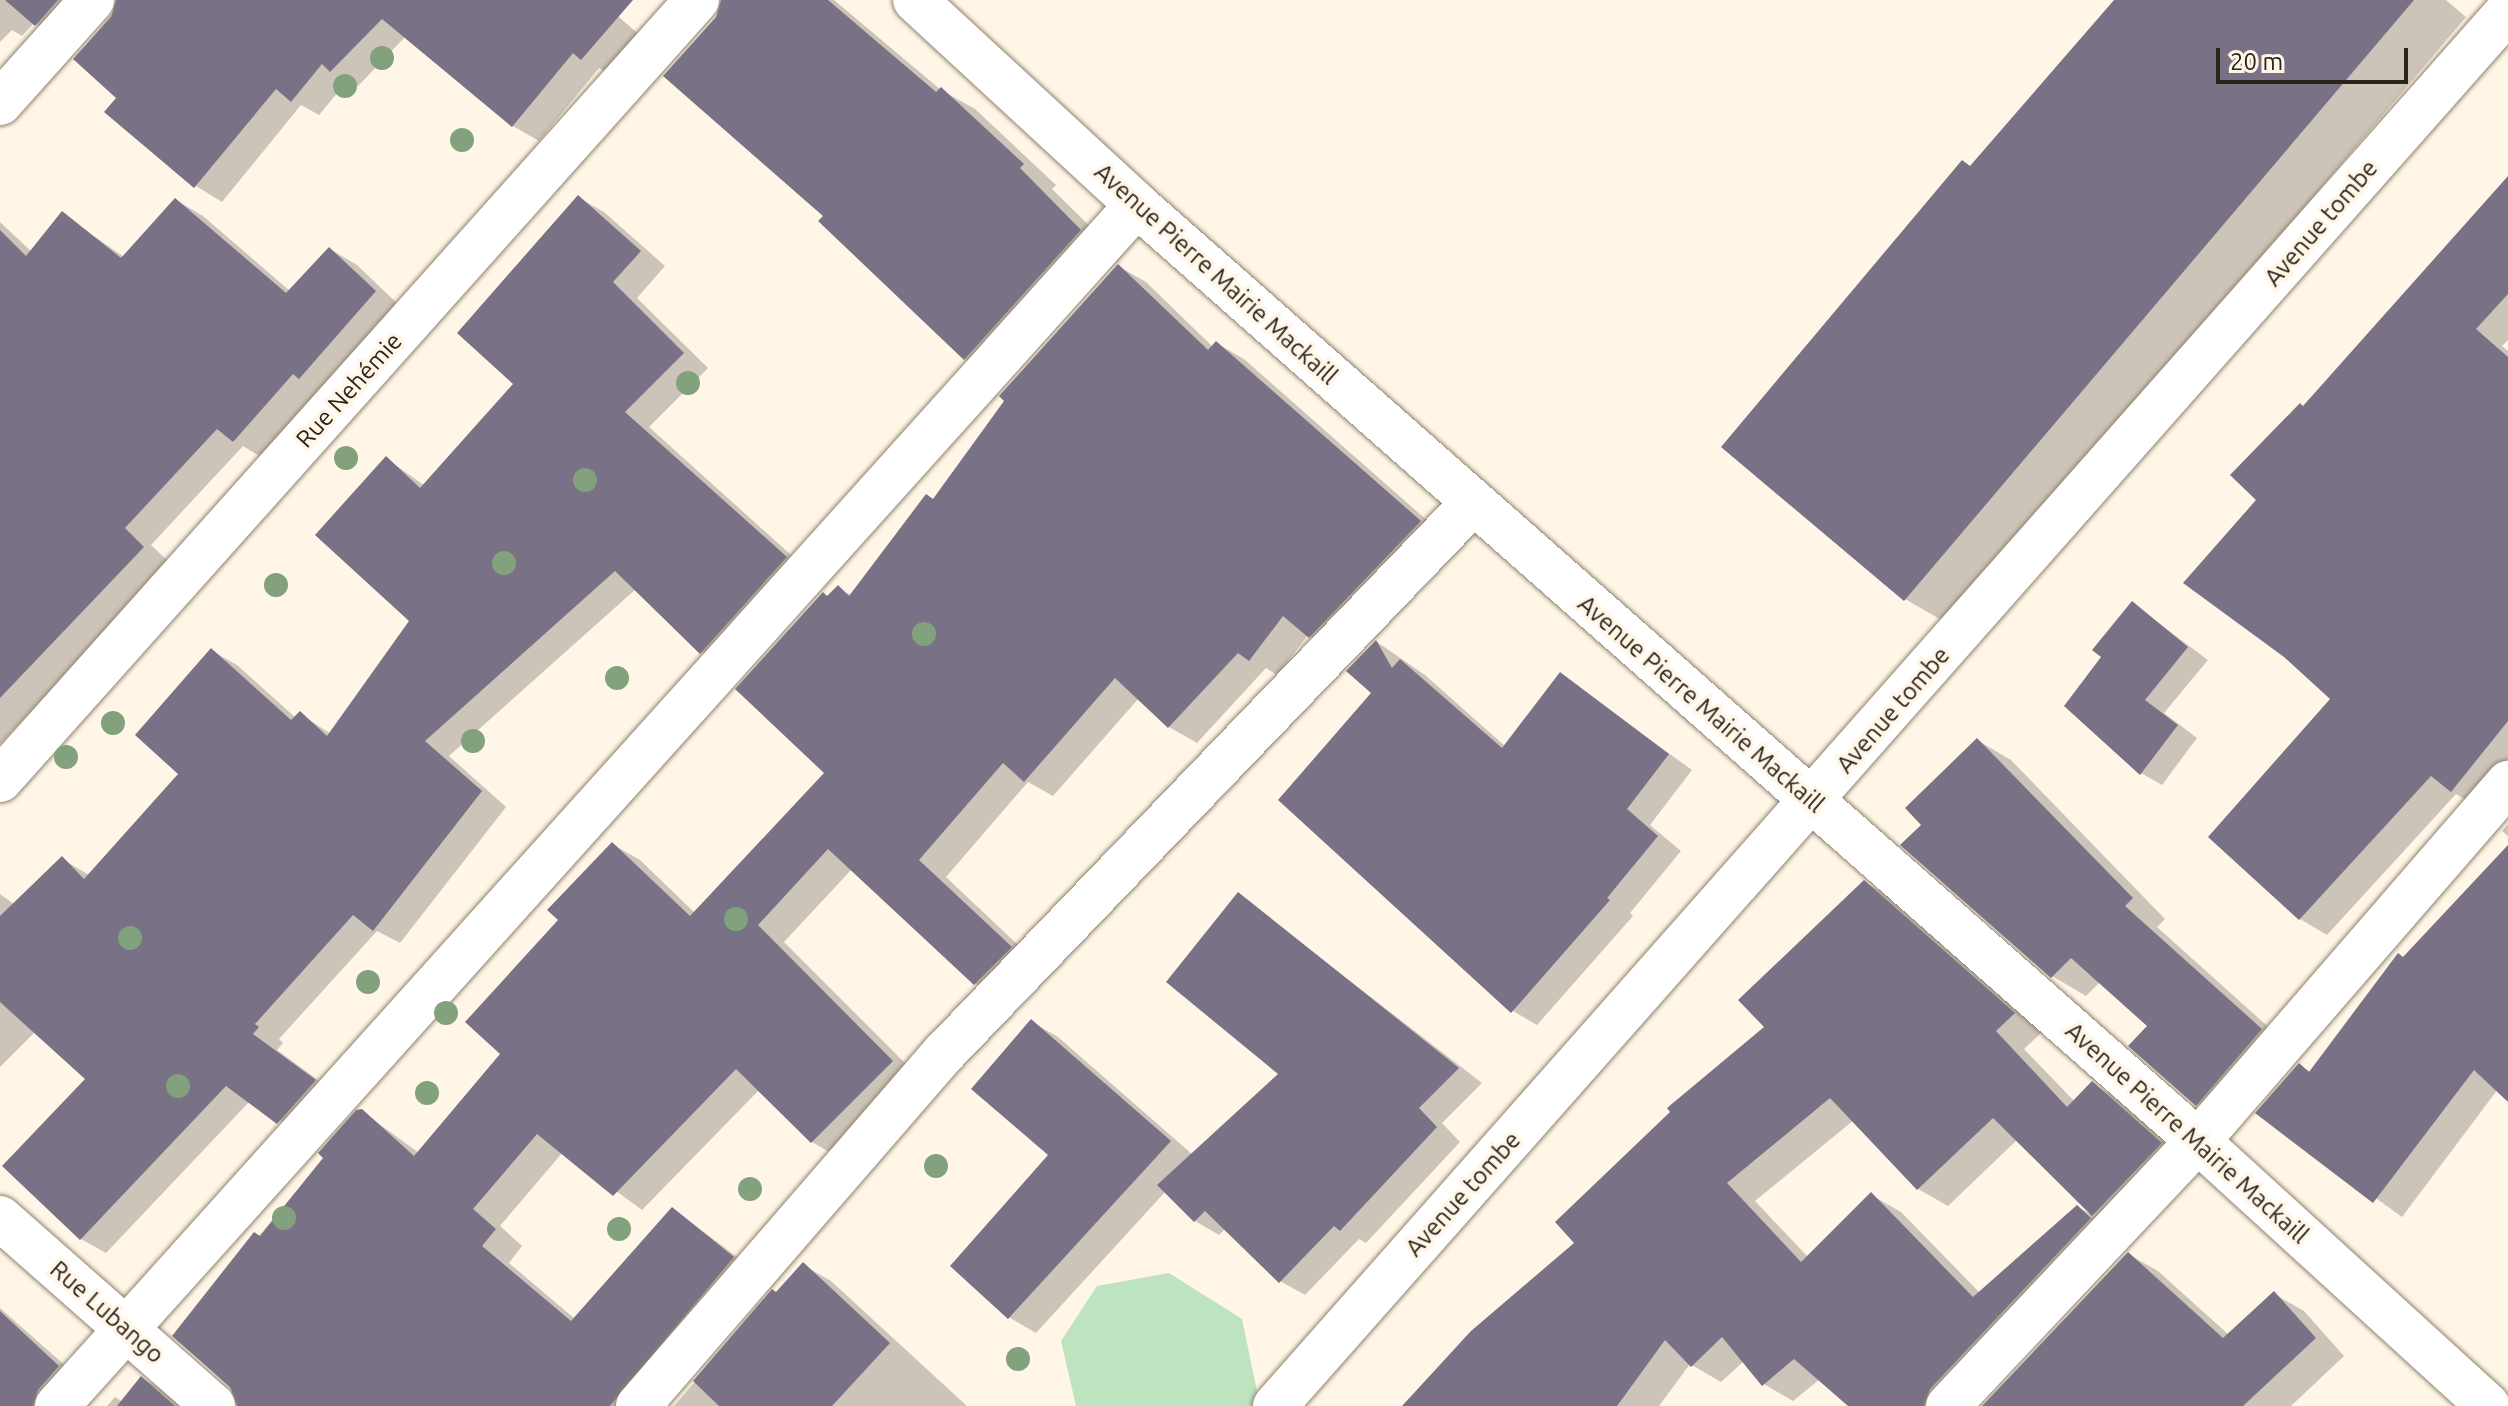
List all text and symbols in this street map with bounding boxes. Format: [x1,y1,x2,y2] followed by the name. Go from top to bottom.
[2220,32,2412,82] scale bar
[2230,48,2283,75] text: 20 m
[2258,154,2384,292] street label: Avenue tombe
[1089,157,1343,391] street label: Avenue Pierre Mairie Mackaill
[290,327,408,453] street label: Rue Nehémie
[1572,589,1830,819] street label: Avenue Pierre Mairie Mackaill
[1830,641,1956,779] street label: Avenue tombe
[2060,1016,2314,1250] street label: Avenue Pierre Mairie Mackaill
[1400,1126,1526,1262] street label: Avenue tombe
[44,1255,170,1369] street label: Rue Lubango

